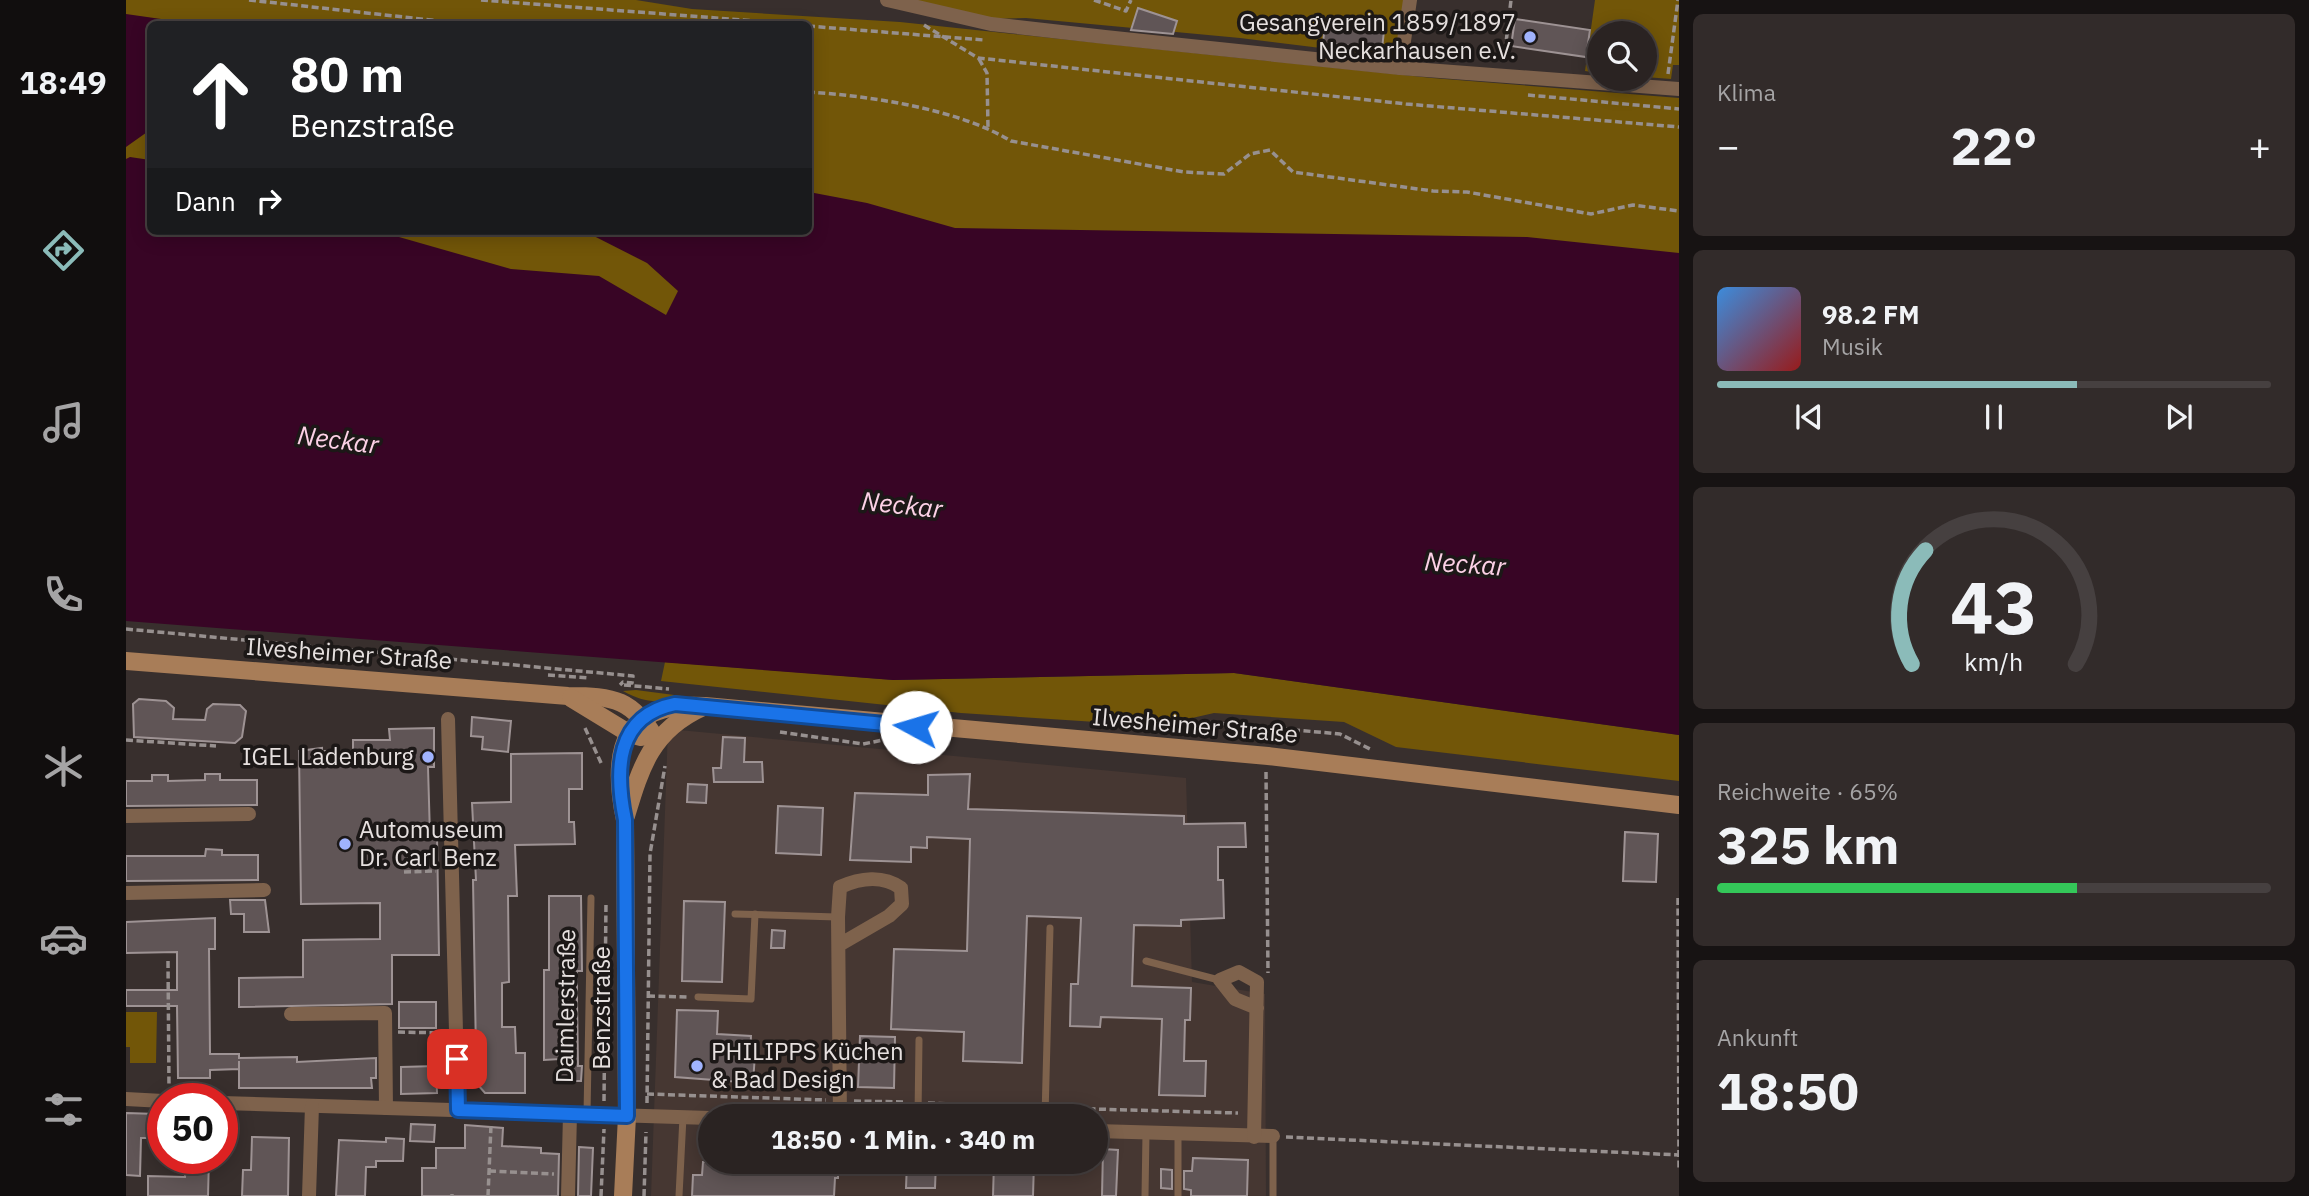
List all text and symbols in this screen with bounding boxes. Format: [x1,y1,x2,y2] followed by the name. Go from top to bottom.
[1239,6,1516,66] place label: Gesangverein 1859/1897 Neckarhausen e.V.
[1587,21,1657,91] map controls
[1587,21,1657,91] button: search
[1522,29,1538,45] marker: Gesangverein 1859/1897 Neckarhausen e.V.
[290,42,404,105] text: 80 m
[175,49,266,140] icon: ahead
[19,61,107,103] text: 18:49
[1717,77,1776,107] text: Klima
[290,104,455,146] text: Benzstraße
[1951,112,2037,179] text: 22°
[1717,121,1740,170] text: −
[2248,121,2271,170] text: +
[250,182,288,220] icon: right
[175,184,236,218] text: Dann
[39,226,88,275] icon: directions
[1822,297,1920,331] text: 98.2 FM
[1822,331,1883,361] text: Musik
[39,398,88,447] icon: music
[1790,398,1828,436] icon: previous
[1975,398,2013,436] icon: pause
[2160,398,2198,436] icon: next
[296,417,382,461] water label: Neckar
[860,483,946,525] water label: Neckar
[1423,543,1508,583] water label: Neckar
[1950,559,2038,654] text: 43
[39,570,88,619] icon: phone
[245,630,453,676] street label: Ilvesheimer Straße
[1965,645,2023,678] text: km/h
[879,690,953,764] position arrow
[1091,700,1299,750] street label: Ilvesheimer Straße
[242,740,414,772] place label: IGEL Ladenburg
[39,742,88,791] icon: climate
[420,749,436,765] marker: IGEL Ladenburg
[1717,776,1898,806] text: Reichweite · 65%
[1717,811,1899,878] text: 325 km
[359,813,504,873] place label: Automuseum Dr. Carl Benz
[337,836,353,852] marker: Automuseum Dr. Carl Benz
[39,914,88,963] icon: car
[548,929,582,1083] street label: Daimlerstraße
[585,946,617,1070] street label: Benzstraße
[1717,1022,1798,1052] text: Ankunft
[427,1029,487,1089] pin
[711,1035,904,1095] place label: PHILIPPS Küchen & Bad Design
[438,1040,476,1078] icon: arrive
[1717,1057,1859,1124] text: 18:50
[689,1058,705,1074] marker: PHILIPPS Küchen & Bad Design
[147,1083,238,1174] speed limit sign: 50
[39,1085,88,1134] icon: filters
[771,1122,1035,1156] text: 18:50 · 1 Min. · 340 m

